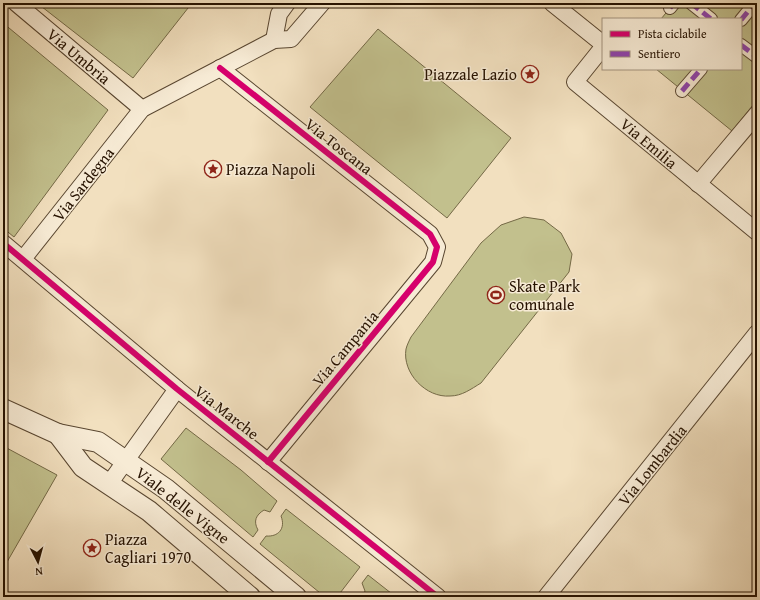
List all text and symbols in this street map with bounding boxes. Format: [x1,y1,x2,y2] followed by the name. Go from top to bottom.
[602,18,742,70] legend
[42,22,116,90] street label: Via Umbria
[638,25,707,42] text: Pista ciclabile
[638,45,680,62] text: Sentiero
[424,62,517,86] place label: Piazzale Lazio
[520,64,540,84] place icon: Piazzale Lazio
[300,112,378,180] street label: Via Toscana
[615,112,683,174] street label: Via Emilia
[46,141,120,226] street label: Via Sardegna
[226,157,316,181] place label: Piazza Napoli
[203,159,223,179] place icon: Piazza Napoli
[509,274,581,316] place label: Skate Park comunale
[486,285,506,305] sports icon: Skate Park comunale
[306,304,384,391] street label: Via Campania
[189,379,265,445] street label: Via Marche
[612,419,692,511] street label: Via Lombardia
[131,461,235,549] street label: Viale delle Vigne
[105,527,191,569] place label: Piazza Cagliari 1970
[82,538,102,558] place icon: Piazza Cagliari 1970
[18,542,58,582] north arrow
[34,564,44,580] text: N

